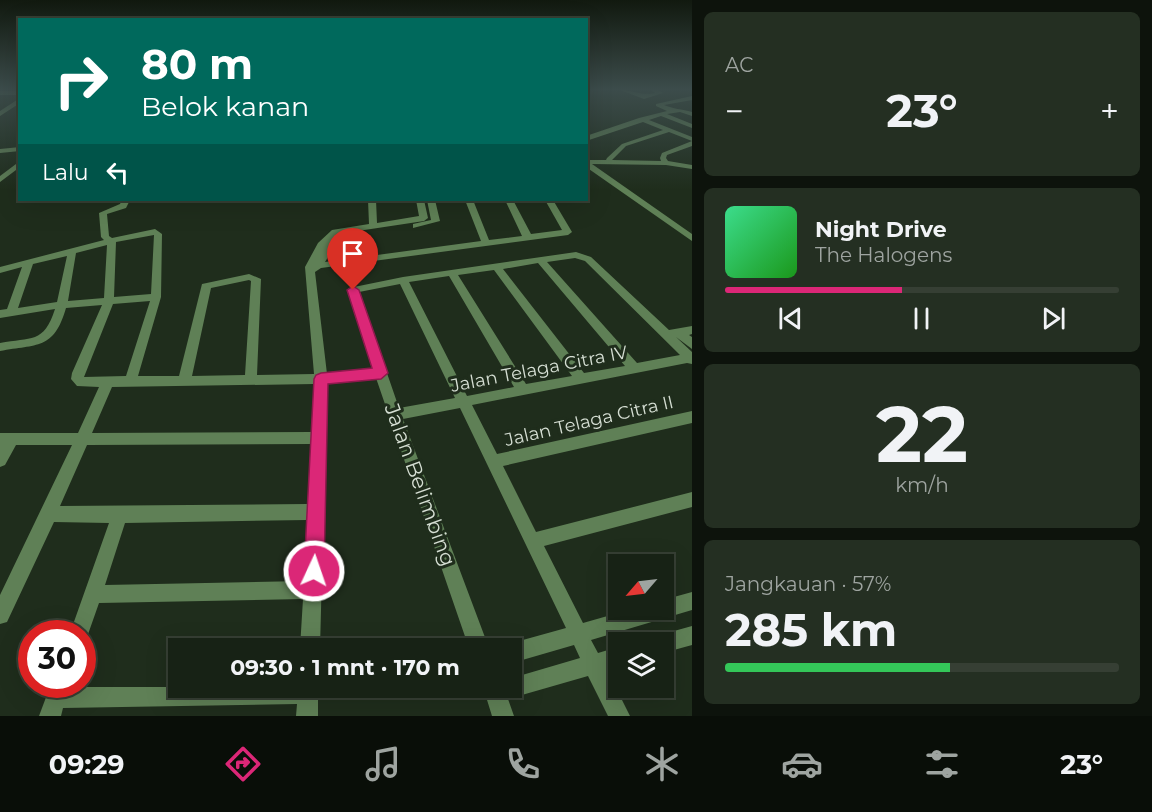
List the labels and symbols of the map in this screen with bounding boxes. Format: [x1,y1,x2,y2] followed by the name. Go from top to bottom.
[327,228,378,290] pin
[448,341,630,397] street label: Jalan Telaga Citra IV
[501,391,676,451] street label: Jalan Telaga Citra II
[379,399,461,570] street label: Jalan Belimbing
[282,539,346,603] position arrow
[608,554,674,620] north arrow
[18,620,96,698] speed limit sign: 30

